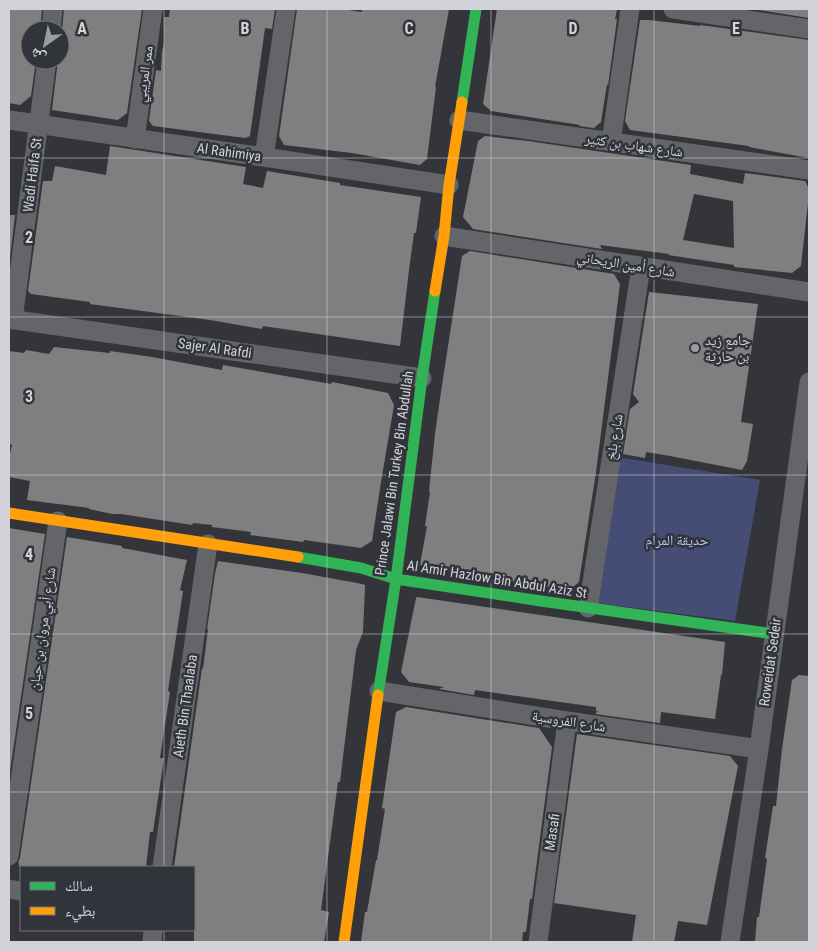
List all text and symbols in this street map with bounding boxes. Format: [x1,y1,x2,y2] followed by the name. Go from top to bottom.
[77,19,87,38] text: A
[241,19,250,38] text: B
[404,19,414,38] text: C
[568,19,578,38] text: D
[732,19,740,38] text: E
[20,20,70,70] north arrow
[27,44,49,67] text: ش
[132,45,159,104] street label: ممر المريبي
[583,130,684,162] street label: شارع شهاب بن كثير
[19,137,45,213] street label: Wadi Haifa St
[196,140,262,164] street label: Al Rahimiya
[25,228,33,247] text: 2
[575,248,676,283] street label: شارع أمين الريحاني
[705,332,751,365] place label: جامع زيد بن حارثة
[177,335,253,361] street label: Sajer Al Rafdi
[689,342,701,354] marker: جامع زيد بن حارثة
[372,370,416,576] street label: Prince Jalawi Bin Turkey Bin Abdullah
[25,387,33,406] text: 3
[602,413,628,461] street label: شارع بلخ
[645,532,709,550] park label: حديقة المرام
[25,545,33,564] text: 4
[406,557,588,601] street label: Al Amir Hazlow Bin Abdul Aziz St
[25,566,62,692] street label: شارع أبي مروان بن حيان
[756,617,784,707] street label: Roweidat Sedeir
[170,654,200,758] street label: Aieth Bin Thaalaba
[25,704,33,723] text: 5
[531,707,607,737] street label: شارع الفروسية
[541,812,563,852] street label: Masafi
[20,866,195,931] legend
[65,877,93,895] text: سالك
[65,902,95,923] text: بطيء

